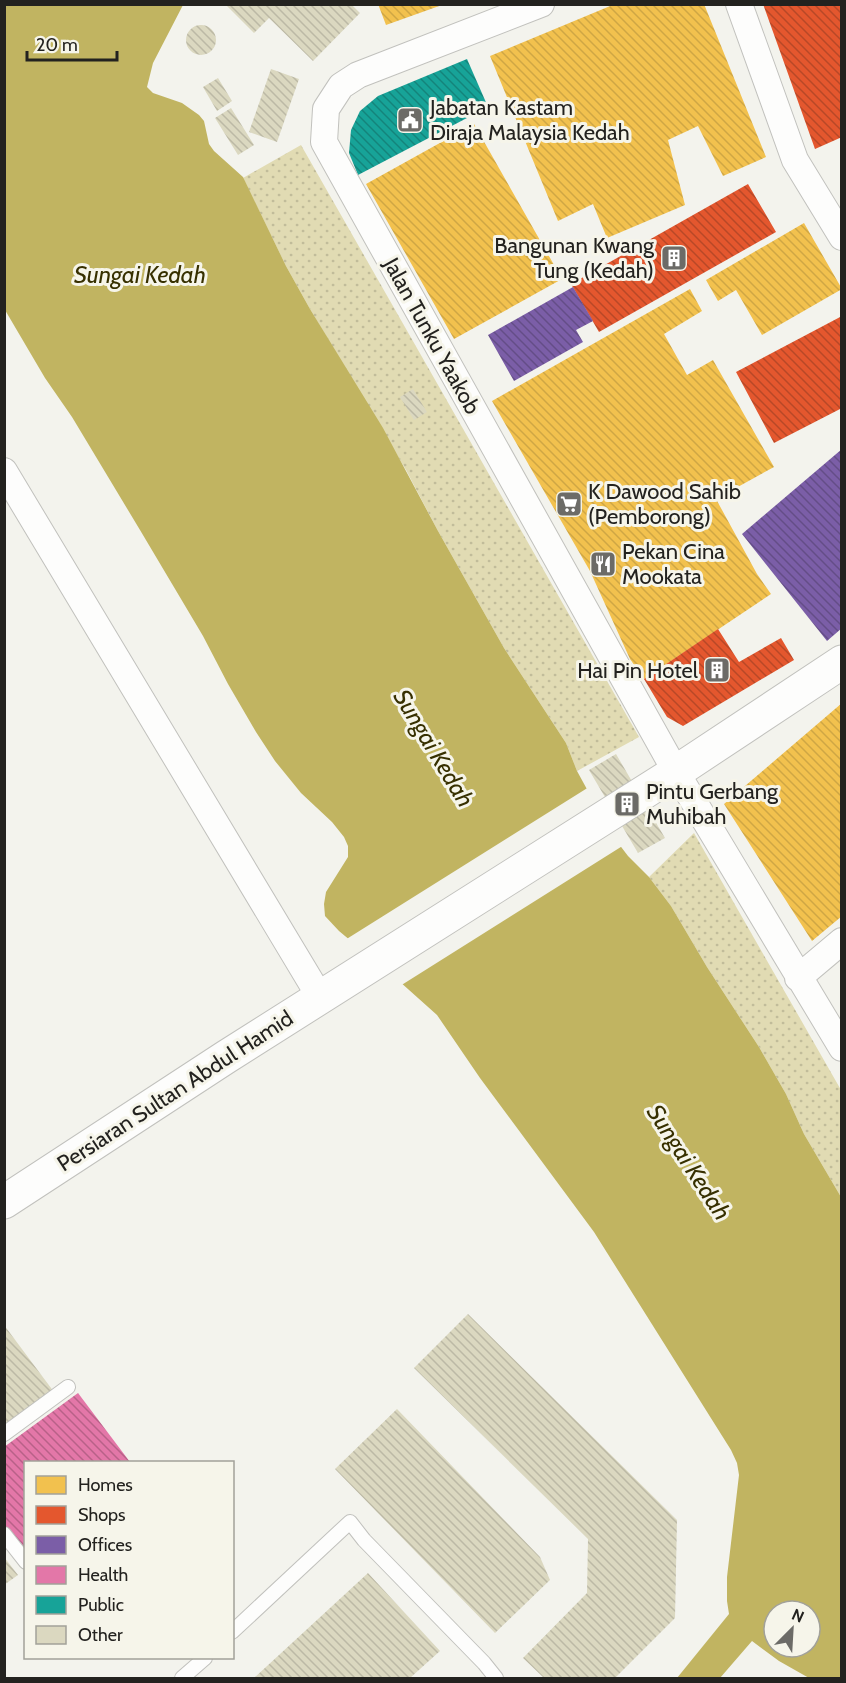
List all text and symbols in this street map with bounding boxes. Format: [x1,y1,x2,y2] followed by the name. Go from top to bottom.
[27,24,117,62] scale bar
[36,34,78,56] text: 20 m
[429,94,630,146] place label: Jabatan Kastam Diraja Malaysia Kedah
[395,105,425,135] public building icon: Jabatan Kastam Diraja Malaysia Kedah
[494,232,655,284] place label: Bangunan Kwang Tung (Kedah)
[659,243,689,273] building icon: Bangunan Kwang Tung (Kedah)
[377,252,486,419] street label: Jalan Tunku Yaakob
[74,260,206,289] water label: Sungai Kedah
[588,478,741,530] place label: K Dawood Sahib (Pemborong)
[554,489,584,519] supermarket icon: K Dawood Sahib (Pemborong)
[622,538,725,590] place label: Pekan Cina Mookata
[588,549,618,579] restaurant icon: Pekan Cina Mookata
[702,655,732,685] building icon: Hai Pin Hotel
[577,657,699,684] place label: Hai Pin Hotel
[388,684,480,812] water label: Sungai Kedah
[646,778,779,830] place label: Pintu Gerbang Muhibah
[612,789,642,819] building icon: Pintu Gerbang Muhibah
[52,1005,298,1177] street label: Persiaran Sultan Abdul Hamid
[641,1099,737,1225] water label: Sungai Kedah
[24,1461,234,1659] legend
[78,1474,133,1496] text: Homes
[78,1504,126,1526] text: Shops
[78,1534,132,1556] text: Offices
[78,1564,128,1586] text: Health
[78,1594,124,1616] text: Public
[762,1599,822,1659] north arrow
[789,1605,807,1627] text: N
[78,1624,123,1646] text: Other

